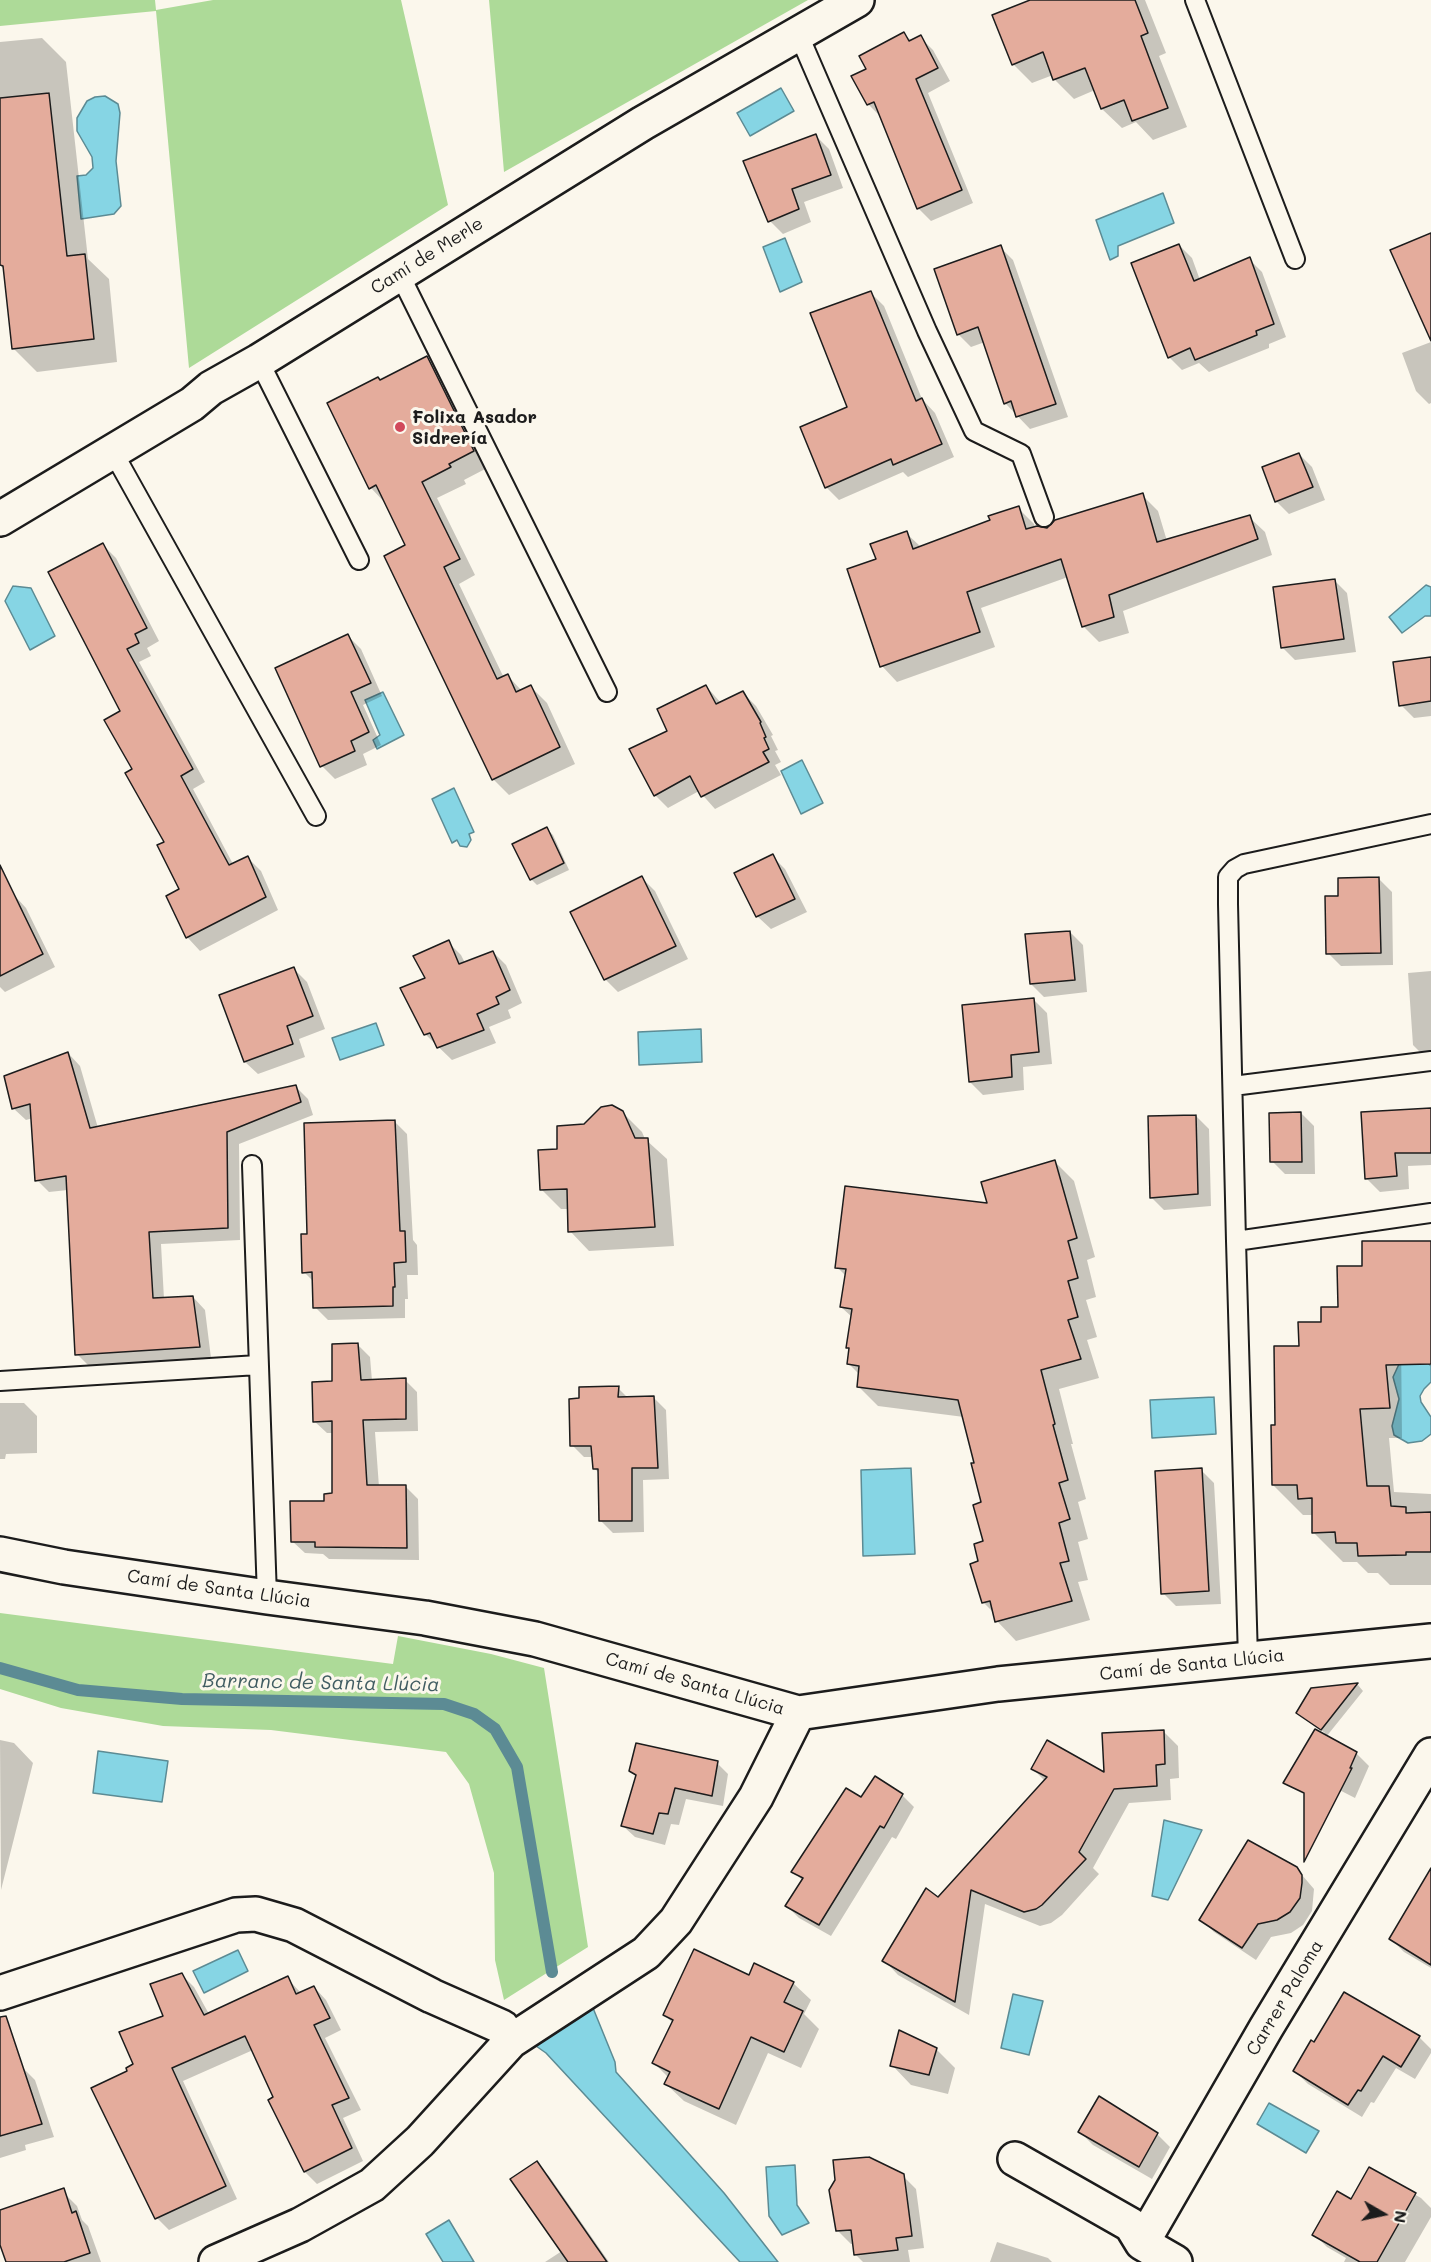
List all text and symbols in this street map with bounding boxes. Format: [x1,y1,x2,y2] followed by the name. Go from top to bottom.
[367,213,487,299] street label: Camí de Merle
[412,406,537,448] place label: Folixa Asador Sidrería
[393,420,407,434] marker: Folixa Asador Sidrería
[126,1565,312,1613] street label: Camí de Santa Llúcia
[1099,1645,1285,1685] street label: Camí de Santa Llúcia
[603,1648,787,1720] street label: Camí de Santa Llúcia
[202,1669,440,1697] water label: Barranc de Santa Llúcia
[1242,1936,1328,2060] street label: Carrer Paloma
[1353,2184,1413,2244] north arrow
[1390,2209,1413,2225] text: N

